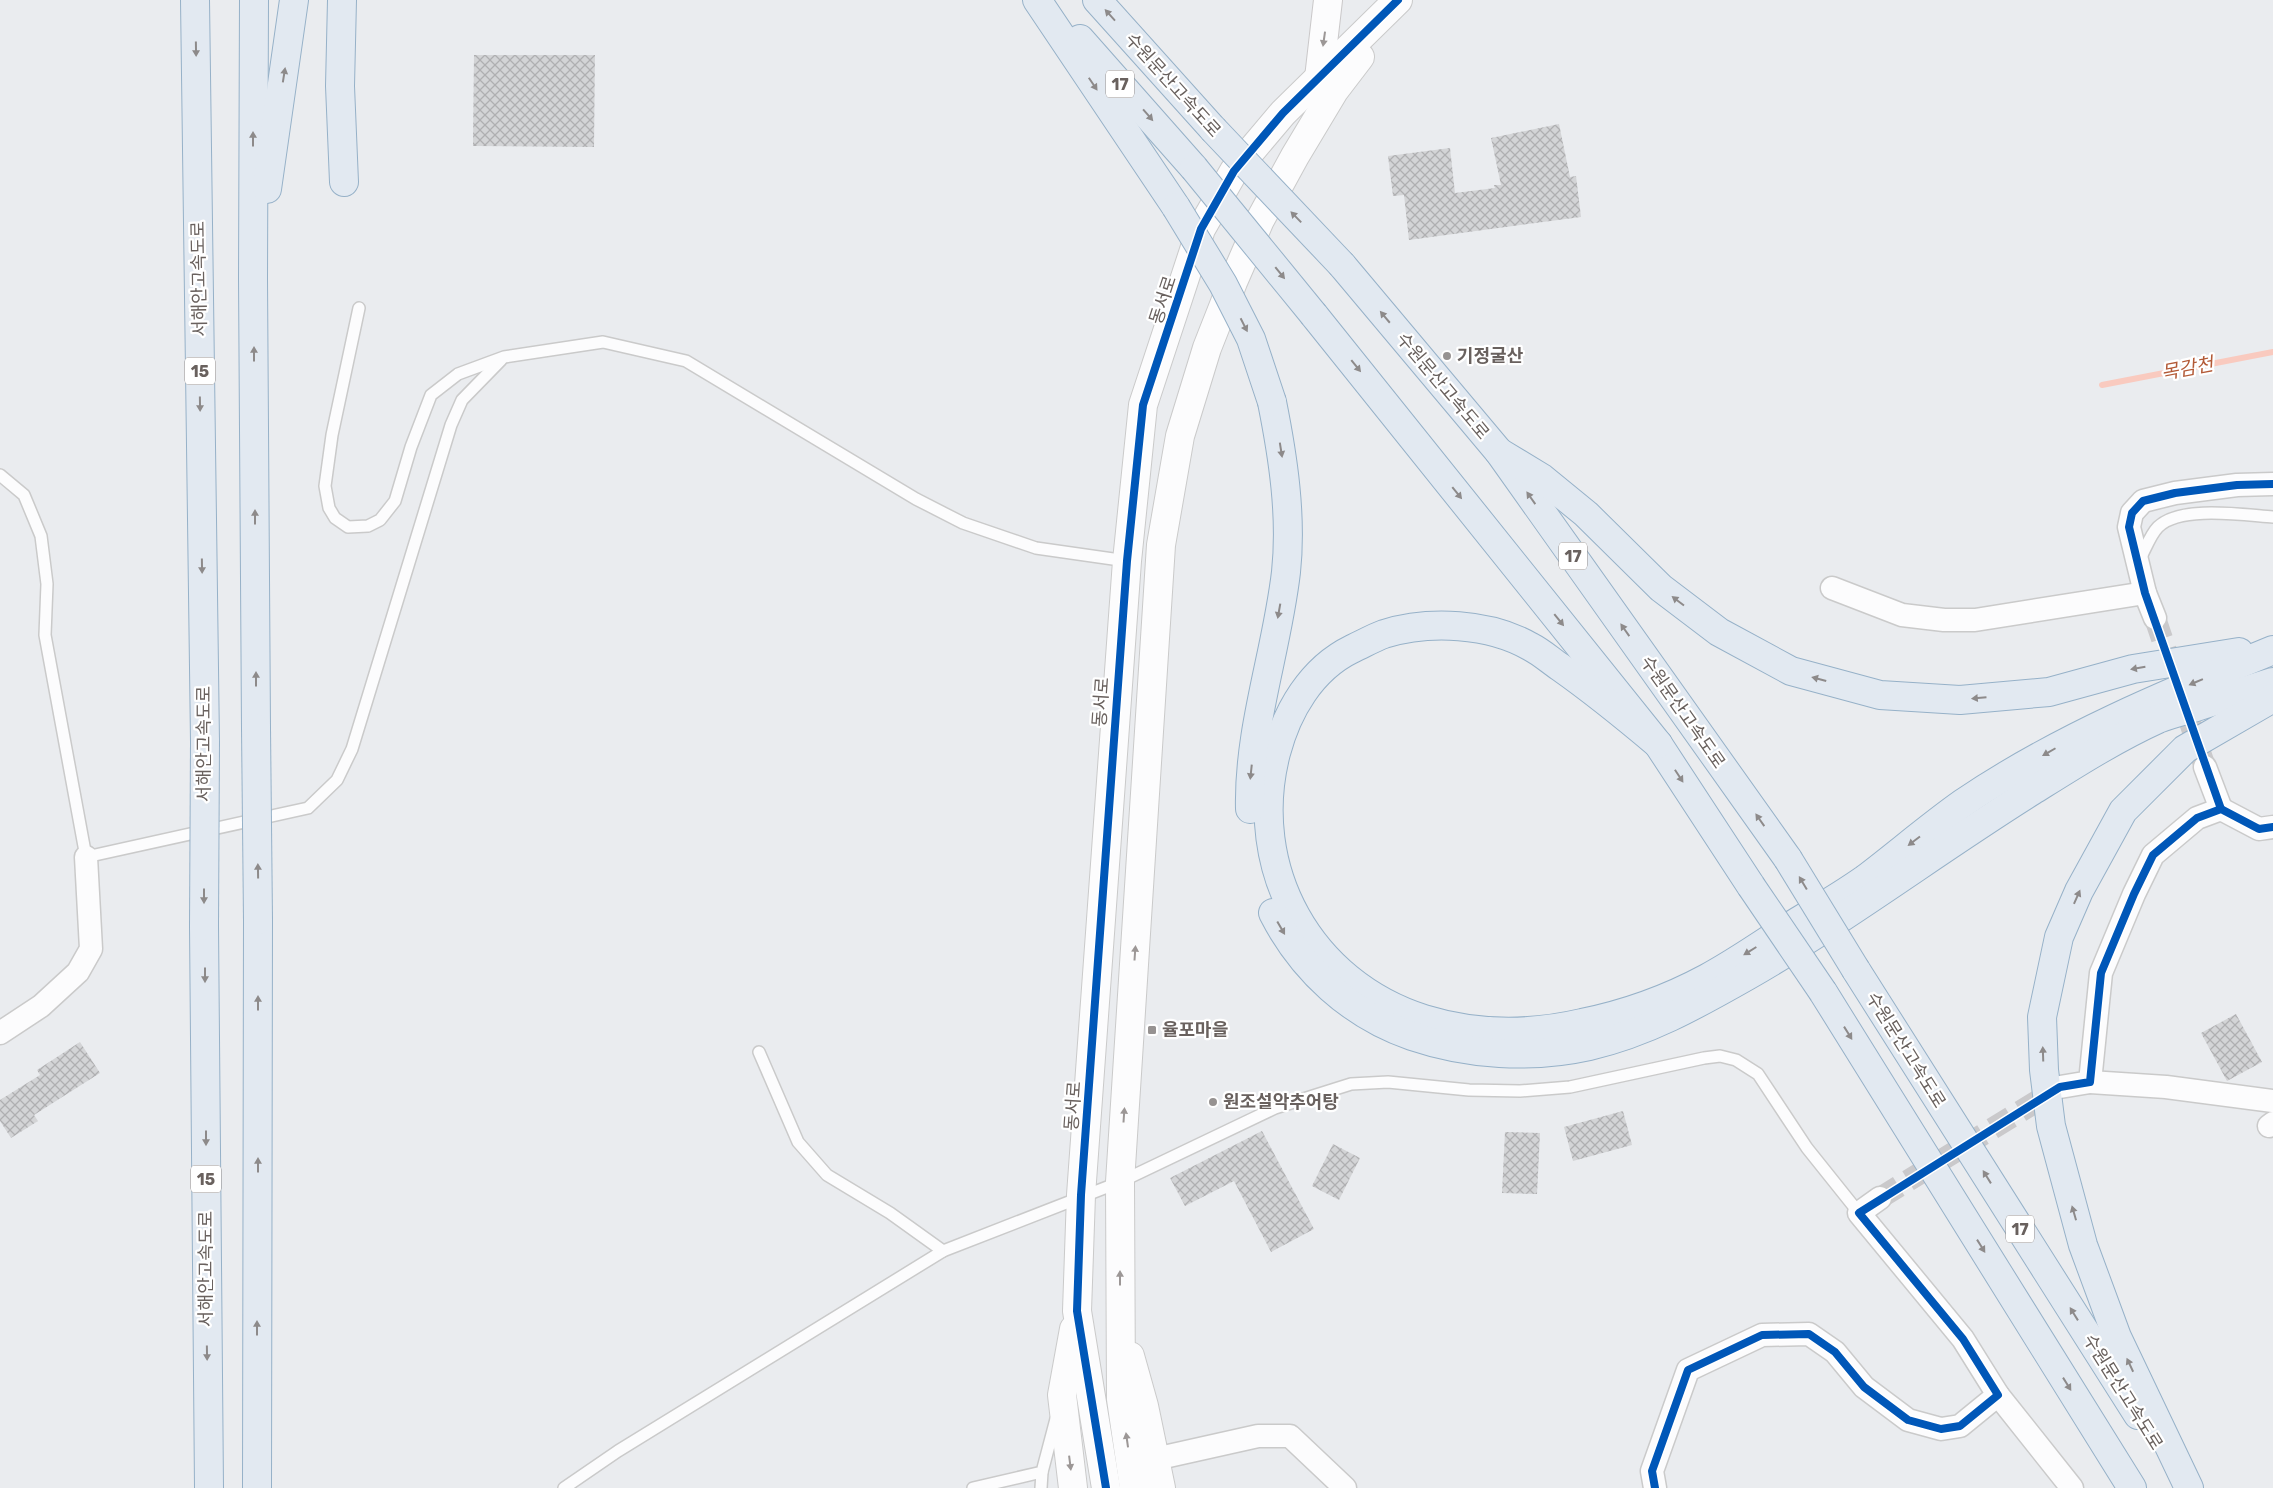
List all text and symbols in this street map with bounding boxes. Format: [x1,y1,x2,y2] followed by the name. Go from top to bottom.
[1104,9,1116,21] one-way arrow
[1121,28,1225,142] street label: 수원문산고속도로
[1320,31,1328,47] one-way arrow
[192,41,200,57] one-way arrow
[281,67,289,83] one-way arrow
[1106,70,1134,98] road number: 17
[1088,77,1098,91] one-way arrow
[1142,109,1153,122] one-way arrow
[249,131,257,147] one-way arrow
[1290,211,1302,223] one-way arrow
[187,221,211,337] street label: 서해안고속도로
[1275,267,1286,280] one-way arrow
[1145,273,1181,327] street label: 동서로
[1380,311,1391,324] one-way arrow
[1240,318,1248,332] one-way arrow
[1392,328,1494,444] street label: 수원문산고속도로
[1457,345,1524,367] place label: 기정굴산
[250,346,258,362] one-way arrow
[1441,350,1453,362] marker: 기정굴산
[2159,352,2217,385] water label: 목감천
[185,358,215,384] road number: 15
[1350,360,1361,373] one-way arrow
[196,396,204,412] one-way arrow
[1277,442,1285,458] one-way arrow
[1452,486,1463,499] one-way arrow
[1526,491,1536,505] one-way arrow
[251,508,259,524] one-way arrow
[1559,542,1587,570] road number: 17
[199,558,207,574] one-way arrow
[1671,596,1685,606] one-way arrow
[1275,604,1283,620] one-way arrow
[1553,613,1564,626] one-way arrow
[1620,623,1630,637] one-way arrow
[1636,651,1730,773] street label: 수원문산고속도로
[2130,664,2146,672] one-way arrow
[252,671,260,687] one-way arrow
[1812,674,1827,682] one-way arrow
[1088,676,1114,728] street label: 동서로
[2188,678,2203,686] one-way arrow
[193,686,215,802] street label: 서해안고속도로
[1971,694,1987,702] one-way arrow
[2043,748,2056,757] one-way arrow
[1247,764,1255,780] one-way arrow
[1674,770,1684,783] one-way arrow
[1755,813,1765,827] one-way arrow
[1908,836,1921,847] one-way arrow
[254,863,262,879] one-way arrow
[1798,877,1807,890] one-way arrow
[200,888,208,904] one-way arrow
[2073,890,2081,904] one-way arrow
[1277,922,1286,935] one-way arrow
[1131,945,1139,961] one-way arrow
[1743,947,1757,956] one-way arrow
[201,967,209,983] one-way arrow
[1862,988,1950,1112] street label: 수원문산고속도로
[254,994,262,1010] one-way arrow
[1162,1019,1228,1041] place label: 율포마을
[1146,1024,1158,1036] marker: 율포마을
[1844,1027,1853,1040] one-way arrow
[2039,1045,2047,1061] one-way arrow
[1060,1080,1086,1132] street label: 동서로
[1223,1091,1339,1113] place label: 원조설악추어탕
[1207,1096,1219,1108] marker: 원조설악추어탕
[1121,1107,1129,1123] one-way arrow
[202,1130,210,1146] one-way arrow
[254,1157,262,1173] one-way arrow
[191,1166,221,1192] road number: 15
[1982,1170,1991,1183] one-way arrow
[2069,1205,2077,1220] one-way arrow
[195,1211,217,1327] street label: 서해안고속도로
[2006,1216,2034,1242] road number: 17
[1976,1239,1985,1252] one-way arrow
[1116,1269,1124,1285] one-way arrow
[2069,1307,2078,1320] one-way arrow
[253,1319,261,1335] one-way arrow
[2079,1330,2167,1454] street label: 수원문산고속도로
[203,1345,211,1361] one-way arrow
[2126,1358,2134,1372] one-way arrow
[2062,1377,2071,1390] one-way arrow
[1122,1431,1130,1447] one-way arrow
[1066,1455,1074,1471] one-way arrow

